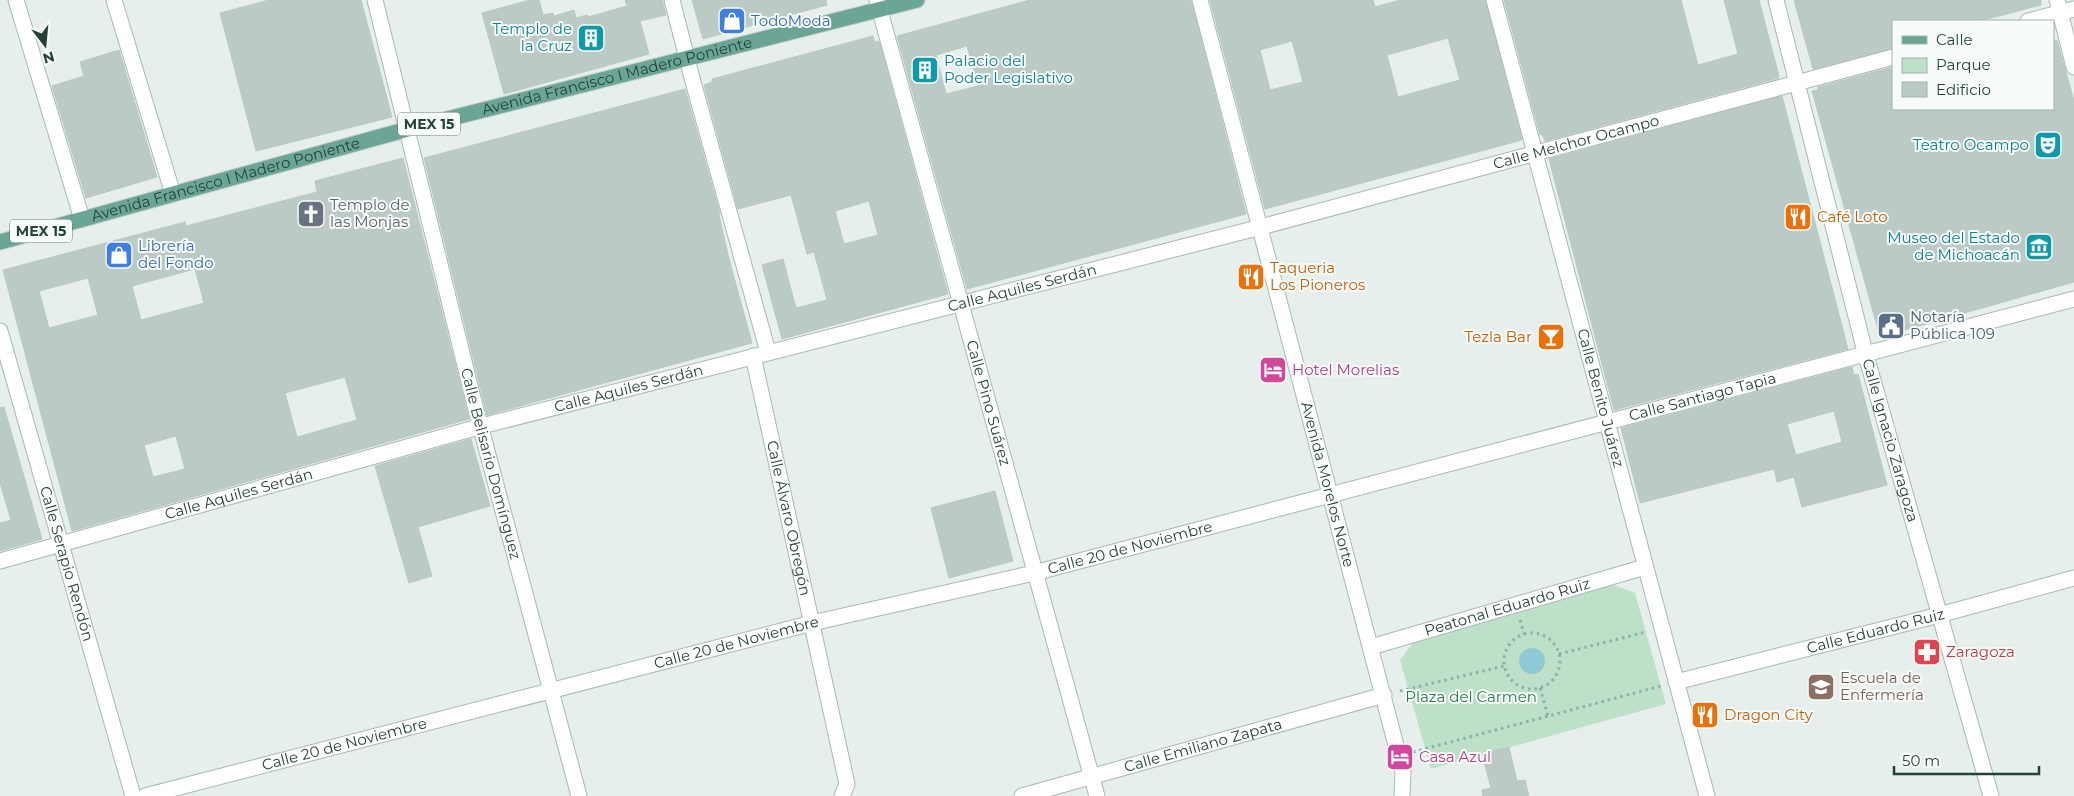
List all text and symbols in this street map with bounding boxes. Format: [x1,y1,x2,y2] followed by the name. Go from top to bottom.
[717,6,747,36] shop icon: TodoModa
[751,11,831,30] place label: TodoModa
[492,19,572,55] place label: Templo de la Cruz
[20,20,70,70] north arrow
[1892,20,2054,110] legend
[576,23,606,53] building icon: Templo de la Cruz
[1936,30,1973,49] text: Calle
[480,32,754,119] street label: Avenida Francisco I Madero Poniente
[41,47,57,68] text: N
[944,51,1073,87] place label: Palacio del Poder Legislativo
[910,55,940,85] building icon: Palacio del Poder Legislativo
[1936,55,1991,74] text: Parque
[1936,80,1991,99] text: Edificio
[1491,110,1661,173] street label: Calle Melchor Ocampo
[398,112,460,136] road number: MEX 15
[2033,130,2063,160] theatre icon: Teatro Ocampo
[89,133,362,225] street label: Avenida Francisco I Madero Poniente
[1913,135,2029,154] place label: Teatro Ocampo
[330,195,410,231] place label: Templo de las Monjas
[296,199,326,229] church icon: Templo de las Monjas
[1783,202,1813,232] restaurant icon: Café Loto
[1817,207,1888,226] place label: Café Loto
[10,220,72,242] road number: MEX 15
[1887,228,2020,264] place label: Museo del Estado de Michoacán
[2024,232,2054,262] museum icon: Museo del Estado de Michoacán
[138,236,214,272] place label: Librería del Fondo
[104,240,134,270] shop icon: Librería del Fondo
[1270,258,1365,294] place label: Taqueria Los Pioneros
[945,259,1099,316] street label: Calle Aquiles Serdán
[1236,262,1266,292] restaurant icon: Taqueria Los Pioneros
[1910,307,1995,343] place label: Notaría Pública 109
[1876,311,1906,341] public building icon: Notaría Pública 109
[1536,322,1566,352] bar icon: Tezla Bar
[1573,326,1629,470] street label: Calle Benito Juárez
[1465,327,1532,346] place label: Tezla Bar
[962,338,1015,468] street label: Calle Pino Suárez
[1258,355,1288,385] hotel icon: Hotel Morelias
[1858,356,1923,524] street label: Calle Ignacio Zaragoza
[552,360,705,416] street label: Calle Aquiles Serdán
[1292,360,1399,379] place label: Hotel Morelias
[457,366,526,562] street label: Calle Belisario Domínguez
[1627,368,1778,425] street label: Calle Santiago Tapia
[1297,400,1359,569] street label: Avenida Morelos Norte
[763,439,815,598] street label: Calle Álvaro Obregón
[162,464,315,523] street label: Calle Aquiles Serdán
[36,484,98,643] street label: Calle Serapio Rendón
[1046,516,1214,578] street label: Calle 20 de Noviembre
[1422,573,1592,640] street label: Peatonal Eduardo Ruiz
[1805,604,1947,657] street label: Calle Eduardo Ruiz
[652,612,821,673] street label: Calle 20 de Noviembre
[1912,637,1942,667] pharmacy icon: Zaragoza
[1946,642,2015,661] place label: Zaragoza
[1840,668,1924,704] place label: Escuela de Enfermería
[1806,672,1836,702] school or university icon: Escuela de Enfermería
[1405,687,1537,706] park label: Plaza del Carmen
[1690,700,1720,730] restaurant icon: Dragon City
[1724,705,1813,724] place label: Dragon City
[260,713,429,774] street label: Calle 20 de Noviembre
[1122,714,1284,776] street label: Calle Emiliano Zapata
[1385,742,1415,772] hotel icon: Casa Azul
[1894,744,2039,776] scale bar
[1419,747,1491,766] place label: Casa Azul
[1902,751,1940,770] text: 50 m

